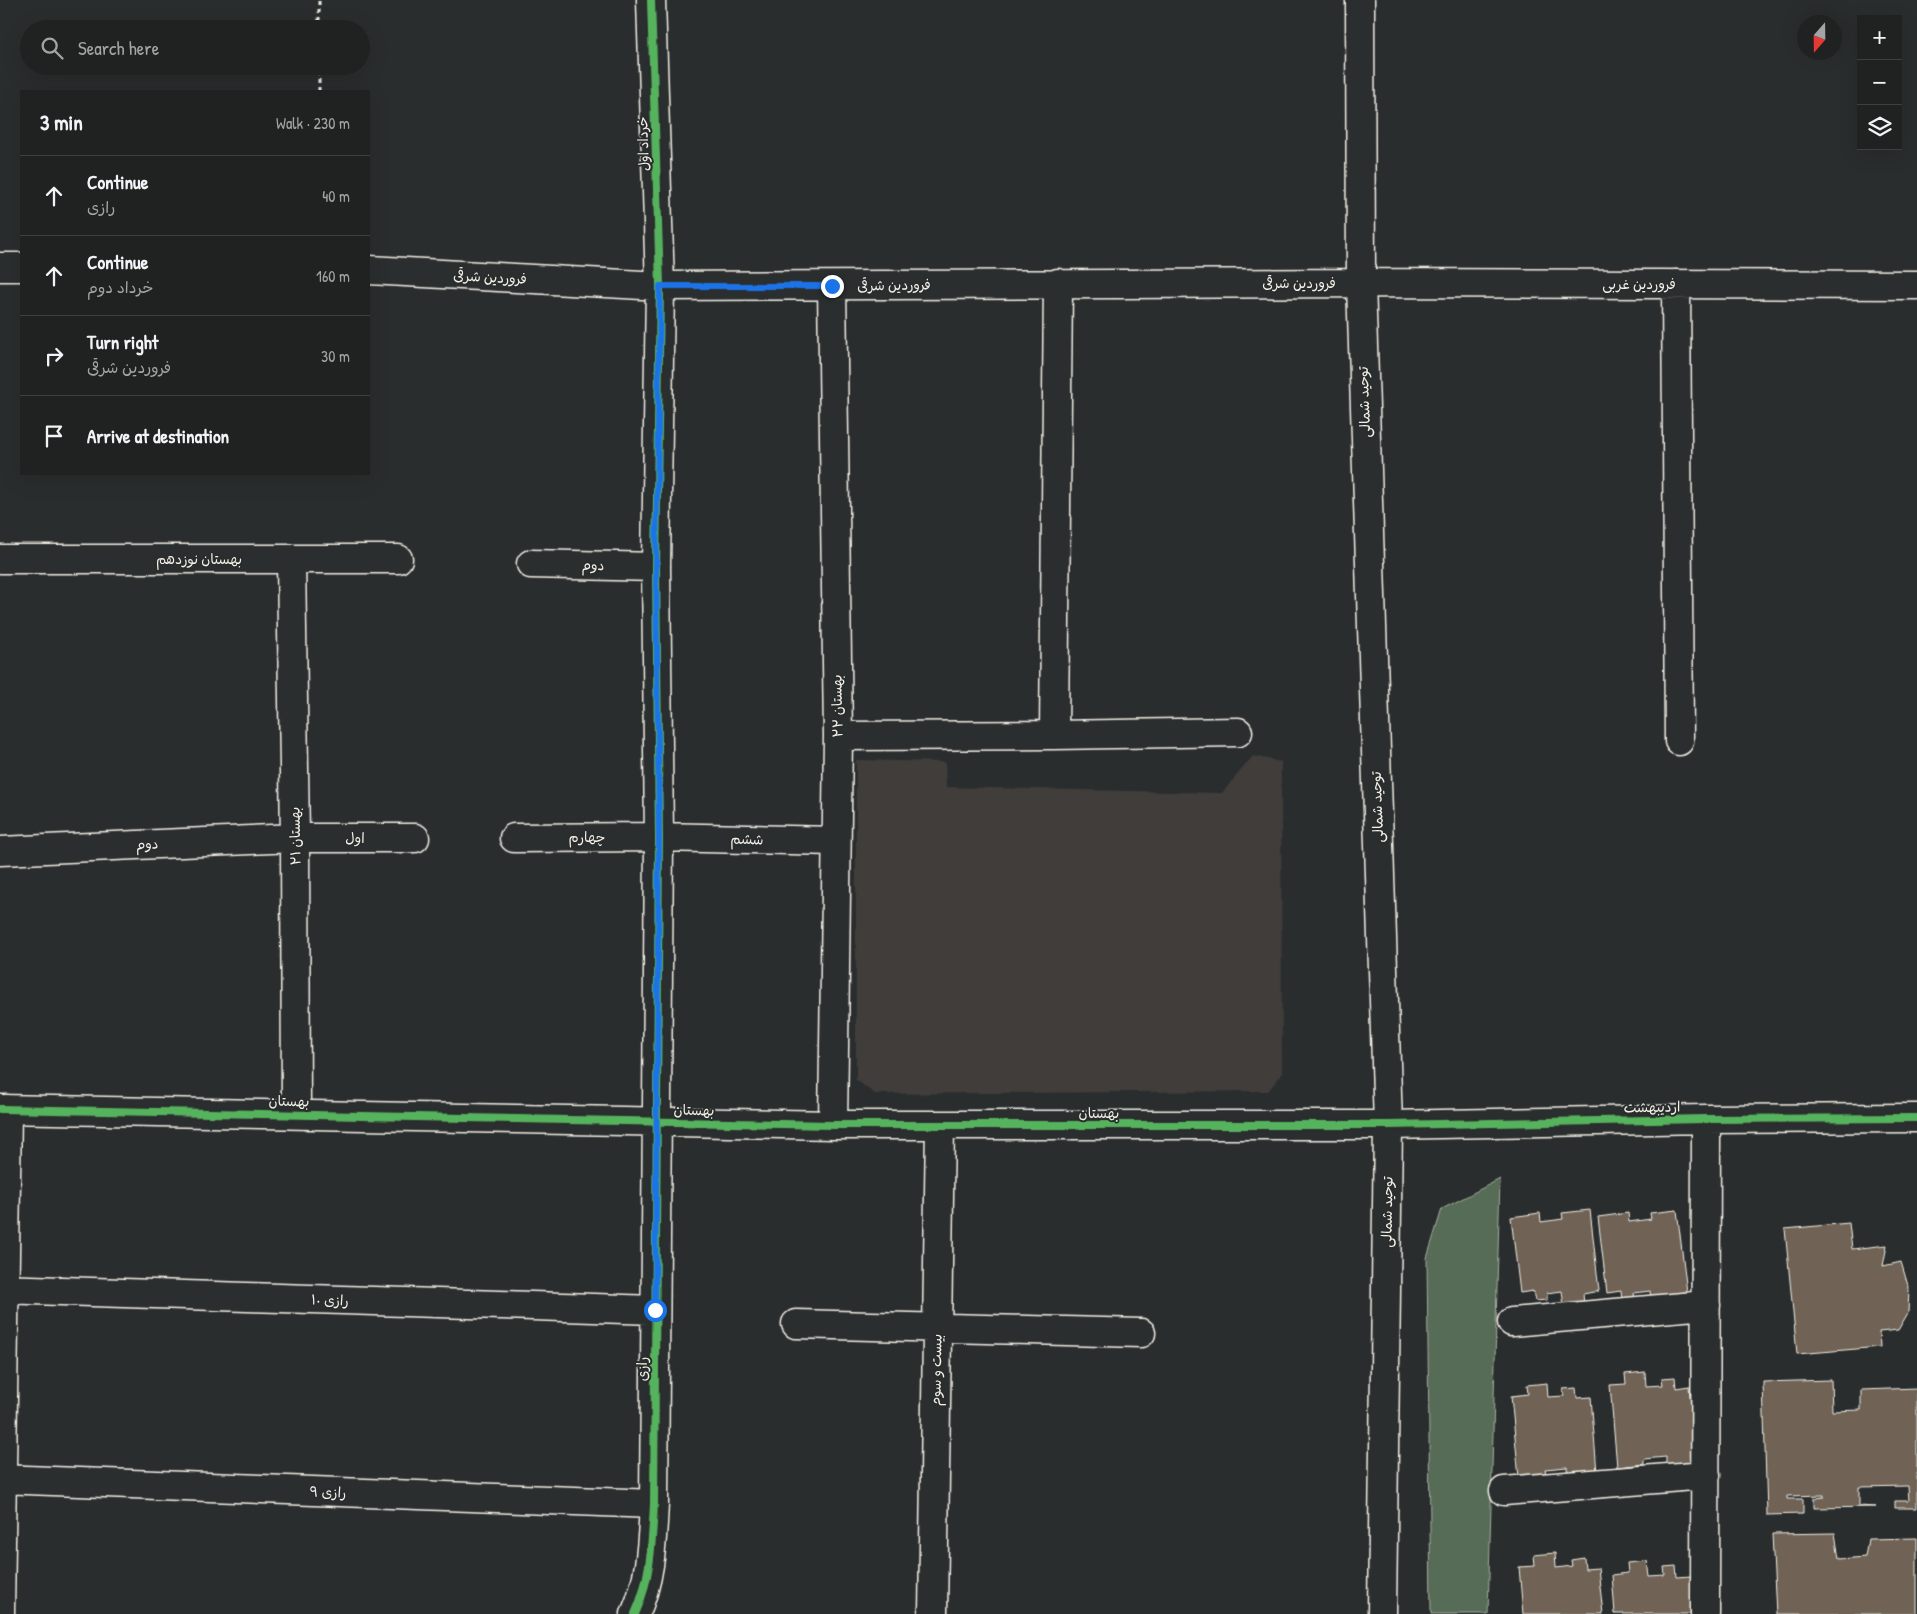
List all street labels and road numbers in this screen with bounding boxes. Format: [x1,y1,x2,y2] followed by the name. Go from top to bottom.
[632,116,653,172] street label: خرداد اول
[453,265,527,288] street label: فروردین شرقی
[1262,273,1336,292] street label: فروردین شرقی
[857,274,931,295] street label: فروردین شرقی
[1602,274,1676,293] street label: فروردین غربی
[1353,365,1374,438] street label: توحید شمالی
[156,549,242,570] street label: بهستان نوزدهم
[581,555,605,576] street label: دوم
[826,674,847,738] street label: بهستان ۲۲
[1366,770,1387,843] street label: توحید شمالی
[284,807,305,865] street label: بهستان ۲۱
[569,827,605,848] street label: چهارم
[345,828,365,847] street label: اول
[730,828,764,851] street label: ششم
[135,833,159,856] street label: دوم
[268,1091,310,1110] street label: بهستان
[1623,1097,1680,1116] street label: اردیبهشت
[673,1100,715,1119] street label: بهستان
[1079,1103,1119,1122] street label: بهستان
[1376,1175,1397,1248] street label: توحید شمالی
[311,1289,349,1310] street label: رازی ۱۰
[925,1334,949,1406] street label: بیست و سوم
[632,1357,651,1381] street label: رازی
[309,1481,347,1502] street label: رازی ۹

